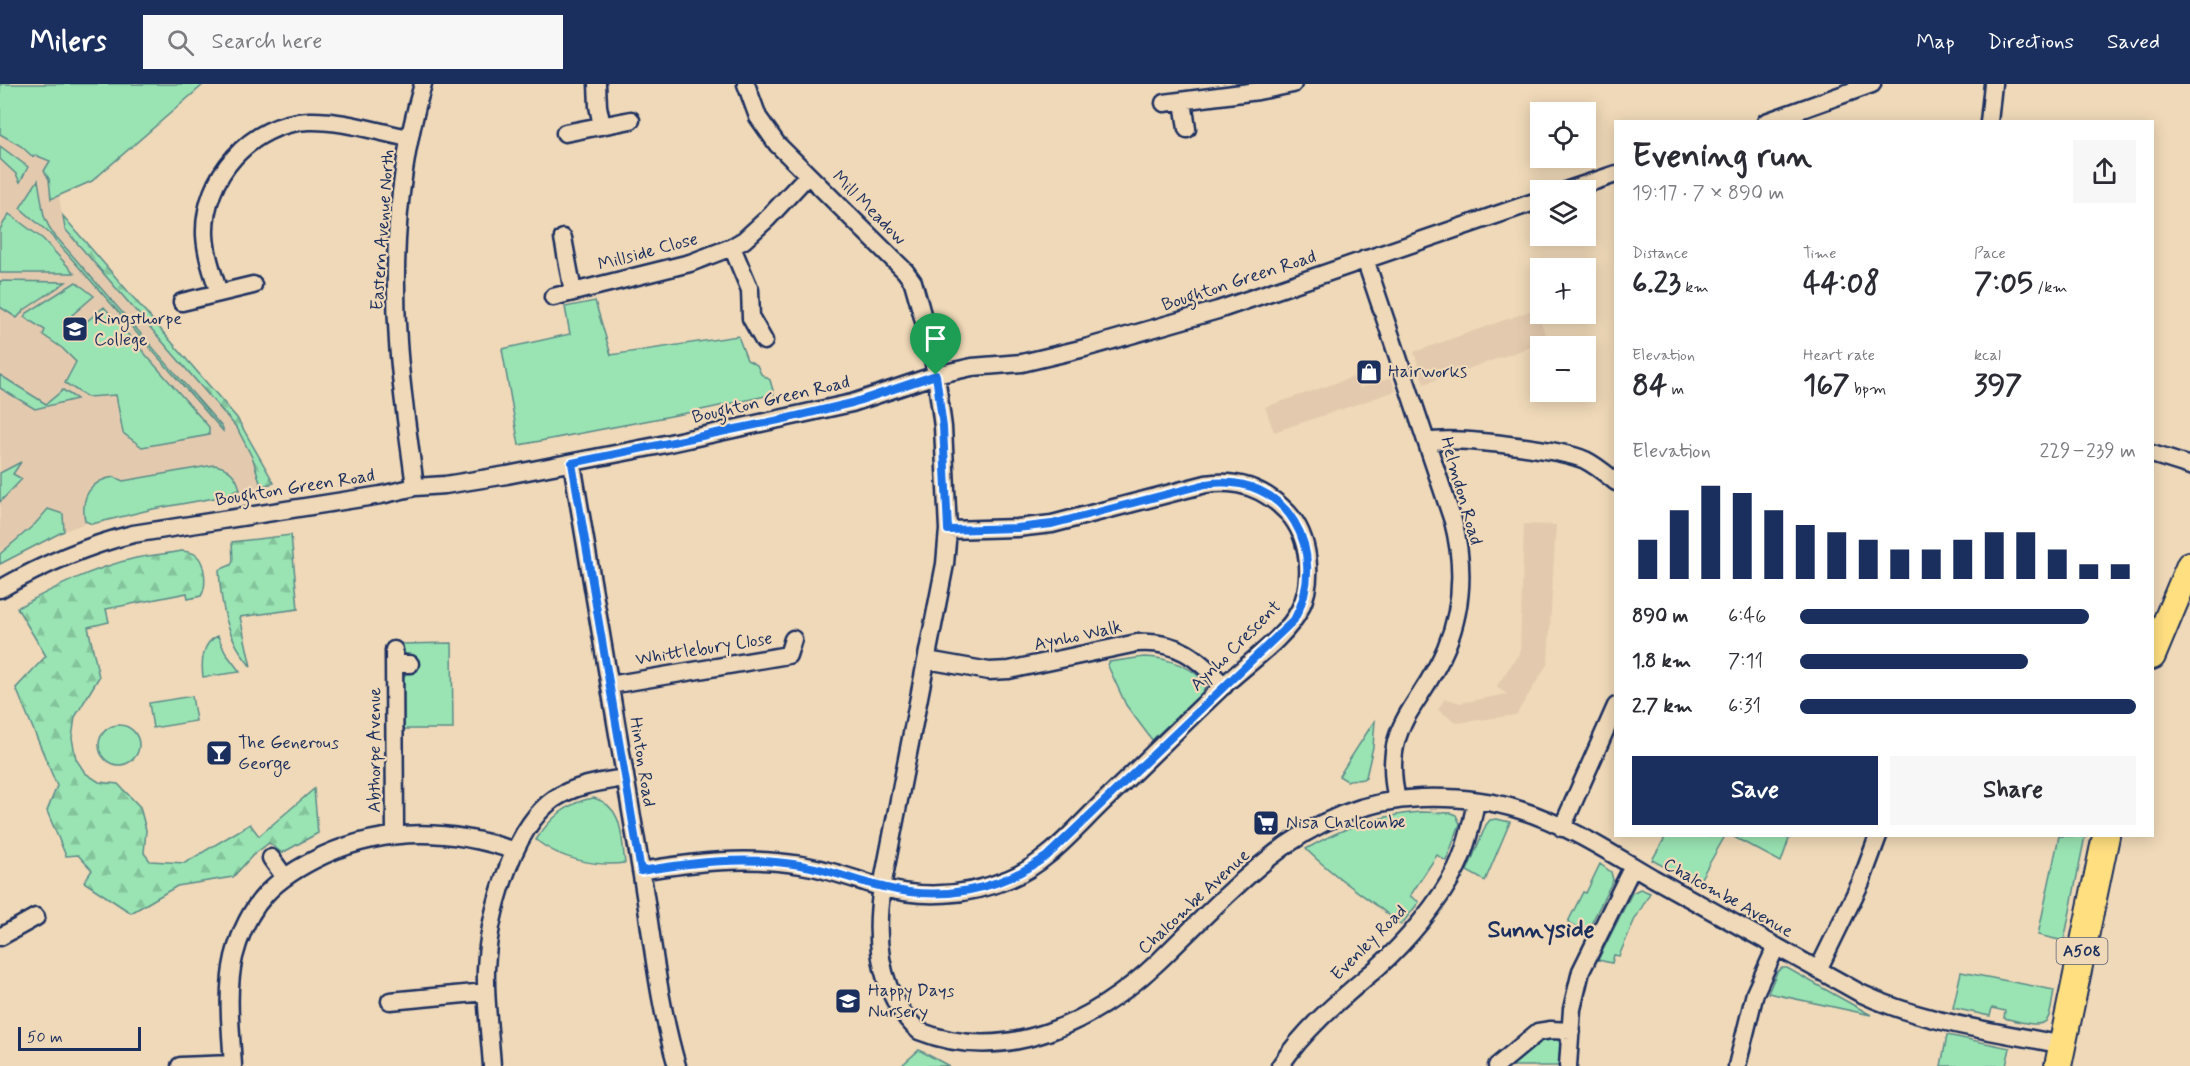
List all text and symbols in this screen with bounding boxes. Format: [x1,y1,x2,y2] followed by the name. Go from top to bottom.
[143,15,563,69] search box
[30,24,107,61] text: Milers
[164,26,197,59] icon: search
[212,28,322,56] text: Search here
[1916,28,1955,56] text: Map
[1988,28,2074,56] text: Directions
[2107,28,2160,56] text: Saved
[1530,102,1596,402] map controls
[1530,102,1596,168] button: locate
[1632,135,1812,179] text: Evening run
[2073,140,2136,203] button: share
[365,149,401,311] street label: Eastern Avenue North
[826,165,912,251] street label: Mill Meadow
[1530,180,1596,246] button: layers
[1632,180,1784,207] text: 19:17 · 7 × 890 m
[595,227,701,277] street label: Millside Close
[1632,243,1688,264] text: Distance
[1803,243,1837,264] text: Time
[1974,243,2006,264] text: Pace
[1159,245,1320,319] street label: Boughton Green Road
[1530,258,1596,324] button: +
[1632,264,1681,303] text: 6.23
[1803,264,1880,303] text: 44:08
[1974,264,2033,303] text: 7:05
[1681,277,1709,298] text: km
[2033,277,2068,298] text: /km
[94,307,182,352] place label: Kingsthorpe College
[910,313,961,375] pin
[60,314,90,344] school or university icon: Kingsthorpe College
[919,322,952,355] icon: arrive
[1530,336,1596,402] button: −
[1632,345,1695,366] text: Elevation
[1803,345,1875,366] text: Heart rate
[1974,345,2001,366] text: kcal
[1354,357,1384,387] shop icon: Hairworks
[1388,360,1467,384] place label: Hairworks
[1632,366,1667,405] text: 84
[1803,366,1850,405] text: 167
[1974,366,2022,405] text: 397
[690,370,853,432] street label: Boughton Green Road
[1667,379,1684,400] text: m
[1850,379,1886,400] text: bpm
[1434,434,1488,548] street label: Helmdon Road
[1632,438,1711,465] text: Elevation
[2040,438,2136,465] text: 229–239 m
[214,464,377,514] street label: Boughton Green Road
[1185,595,1287,697] street label: Aynho Crescent
[1632,603,1689,630] text: 890 m
[1728,603,1766,630] text: 6:46
[1032,615,1124,657] street label: Aynho Walk
[634,626,774,672] street label: Whittlebury Close
[1632,648,1691,675] text: 1.8 km
[1728,648,1763,675] text: 7:11
[363,687,387,813] street label: Abthorpe Avenue
[1632,693,1693,720] text: 2.7 km
[1728,693,1761,720] text: 6:31
[623,715,661,809] street label: Hinton Road
[238,731,339,777] place label: The Generous George
[204,738,234,768] bar icon: The Generous George
[1632,756,1878,825] button: Save
[1890,756,2136,825] button: Share
[1251,808,1281,838] supermarket icon: Nisa Chalcombe
[1286,811,1405,835] place label: Nisa Chalcombe
[1133,844,1255,960] street label: Chalcombe Avenue
[1659,852,1797,944] street label: Chalcombe Avenue
[1326,900,1412,986] street label: Evenley Road
[1487,915,1595,946] district label: Sunnyside
[2056,938,2108,964] road number: A508
[868,979,955,1024] place label: Happy Days Nursery
[833,986,863,1016] school or university icon: Happy Days Nursery
[18,1024,141,1052] scale bar
[27,1027,63,1048] text: 50 m

